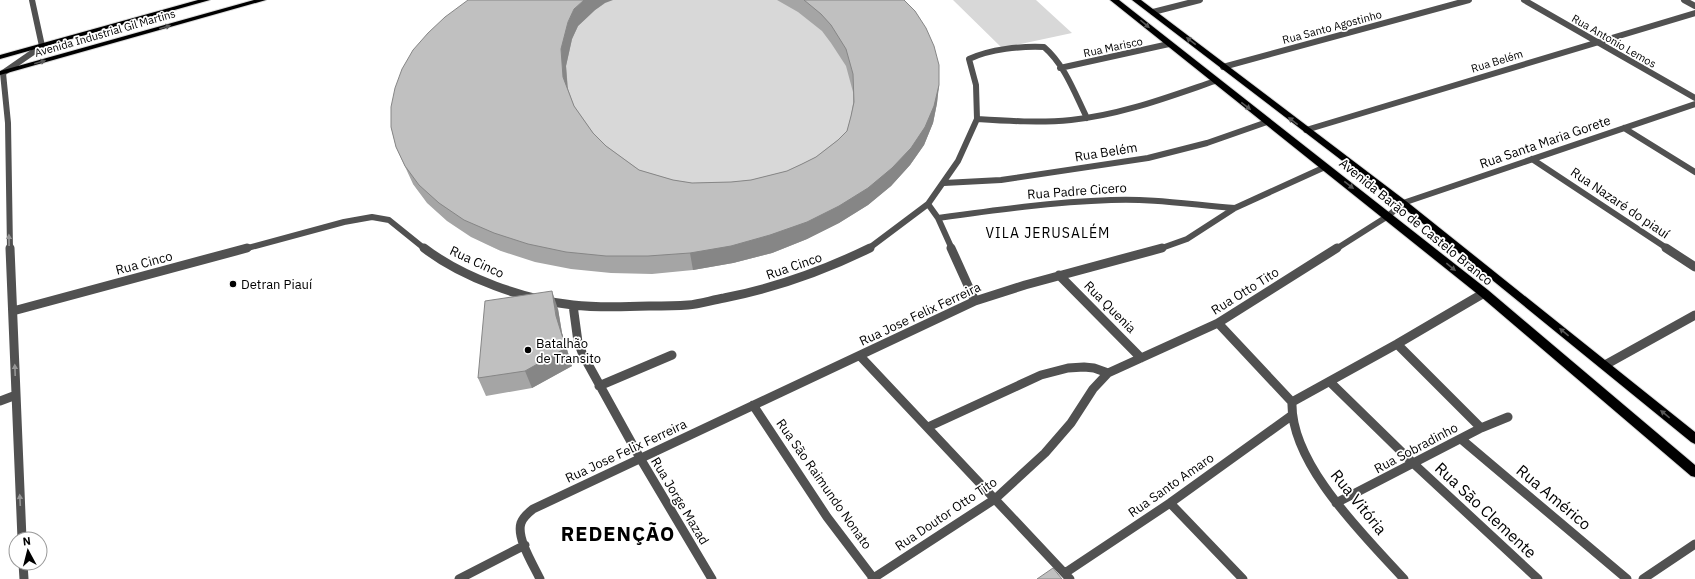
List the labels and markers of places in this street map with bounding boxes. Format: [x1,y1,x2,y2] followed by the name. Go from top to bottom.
[241,276,313,293] place label: Detran Piauí
[228,279,238,289] marker: Detran Piauí
[536,335,601,367] place label: Batalhão de Transito
[523,345,533,355] marker: Batalhão de Transito

